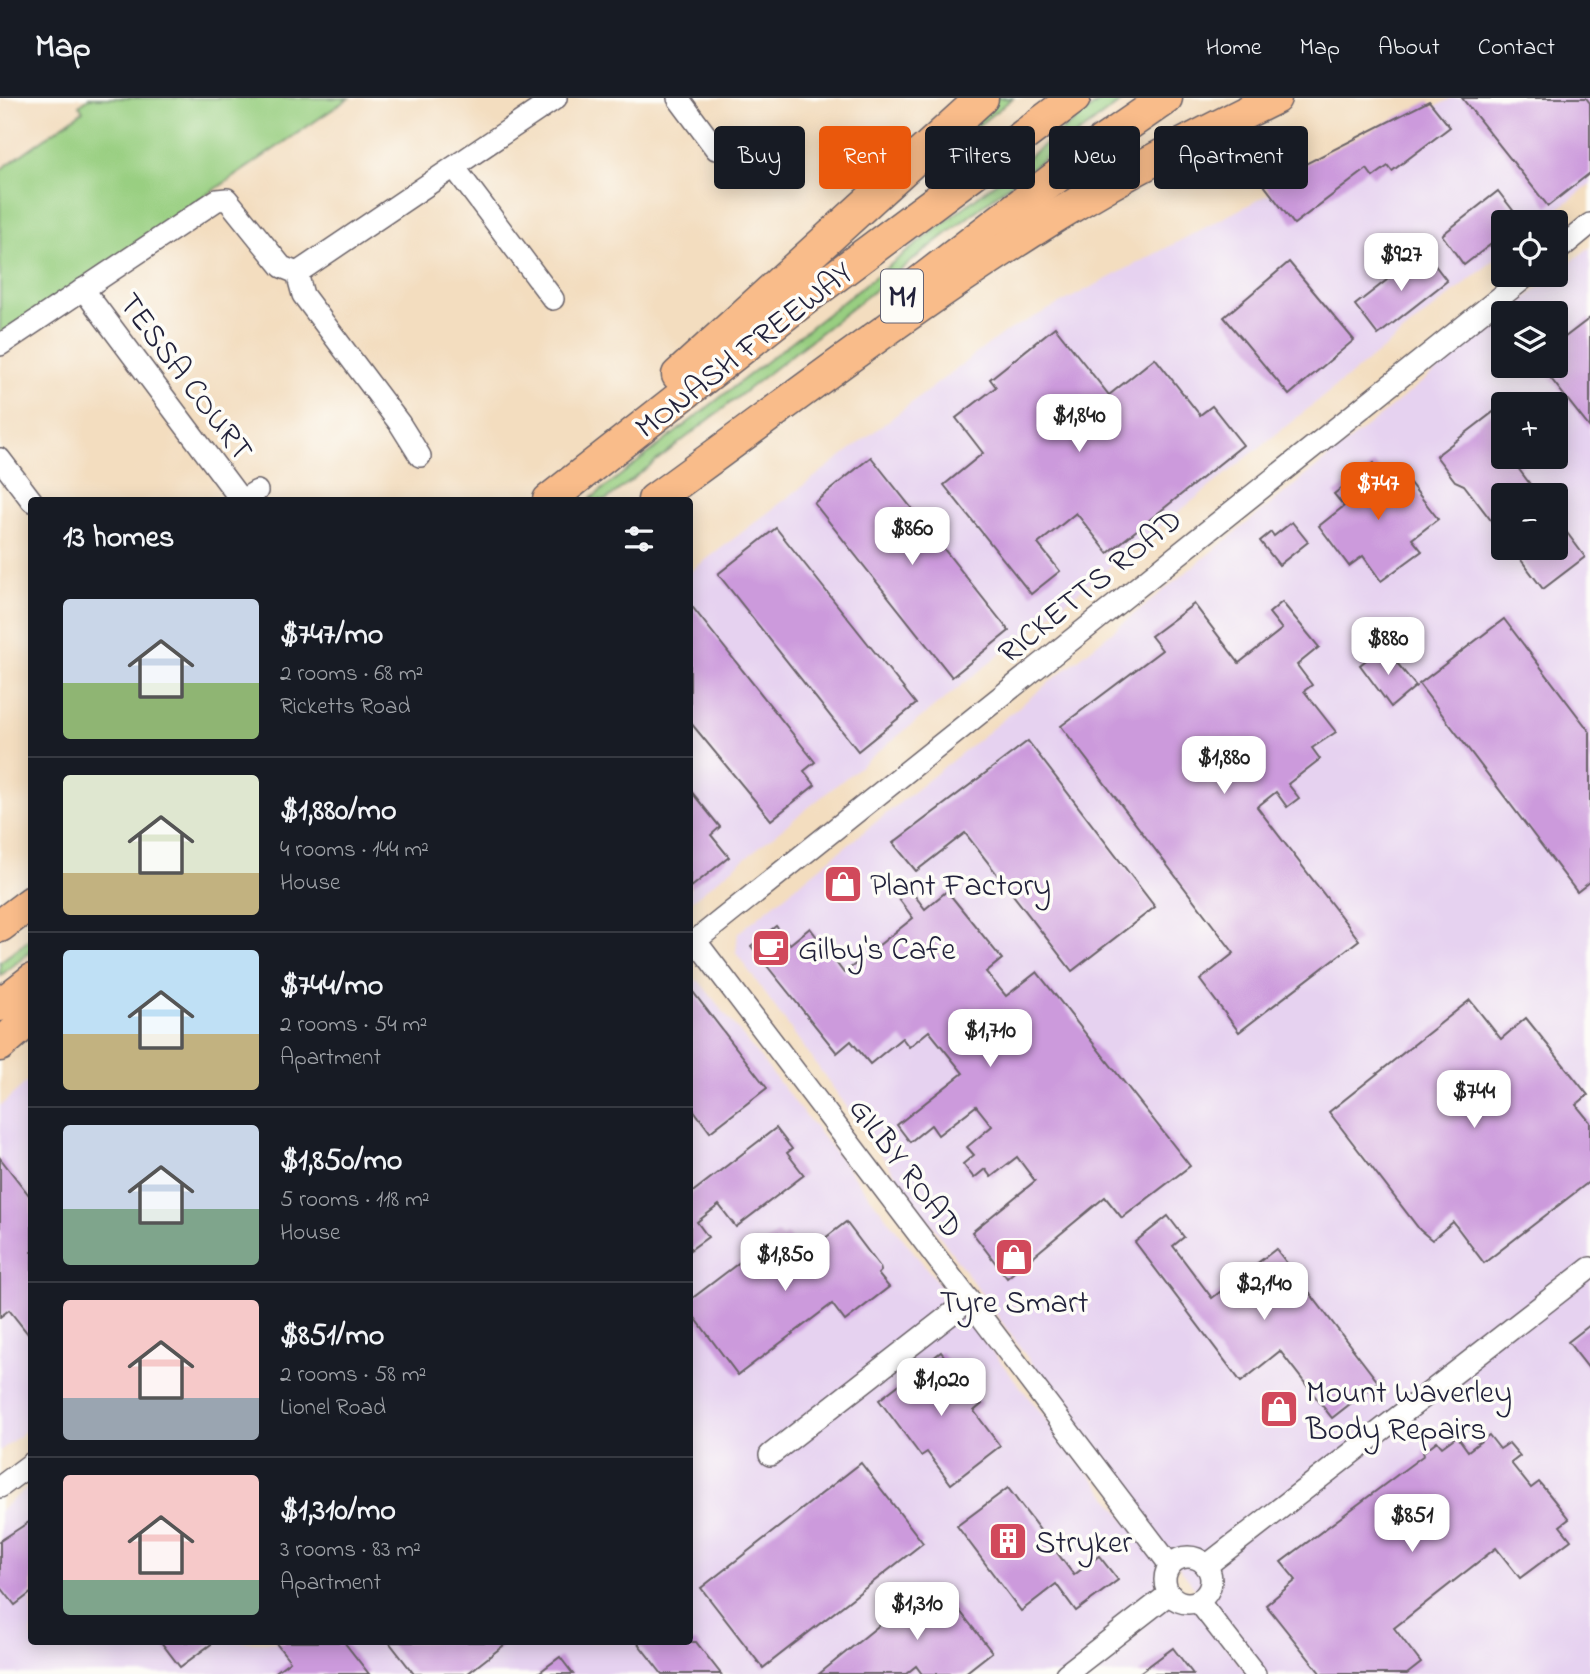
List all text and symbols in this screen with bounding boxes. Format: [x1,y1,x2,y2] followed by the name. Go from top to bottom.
[35,24,91,72] text: Map
[1206,31,1262,66] text: Home
[1300,31,1340,66] text: Map
[1378,31,1440,66] text: About
[1478,31,1555,66] text: Contact
[714,126,805,189] chip: Buy
[819,126,911,189] chip: Rent
[925,126,1035,189] chip: Filters
[1049,126,1140,189] chip: New
[1154,126,1308,189] chip: Apartment
[1491,210,1568,560] map controls
[1491,210,1568,287] button: locate
[1360,234,1442,293] pin: $927
[1380,239,1422,272] text: $927
[626,251,864,452] street label: MONASH FREEWAY
[881,270,923,322] road number: M1
[105,284,263,472] street label: TESSA COURT
[1491,301,1568,378] button: layers
[1491,392,1568,469] button: +
[1022,394,1136,454] pin: $1,840
[1052,400,1106,433] text: $1,840
[1337,462,1419,522] pin: $747
[1357,468,1399,501] text: $747
[1491,483,1568,560] button: −
[989,499,1193,677] street label: RICKETTS ROAD
[871,508,953,567] pin: $860
[891,513,933,546] text: $860
[63,517,174,561] text: 13 homes
[620,520,658,558] icon: filters
[280,614,383,658] text: $747/mo
[1347,618,1429,677] pin: $880
[1367,623,1409,656] text: $880
[119,627,203,711] icon: home
[280,658,423,691] text: 2 rooms · 68 m²
[280,691,410,724] text: Ricketts Road
[1167,736,1281,796] pin: $1,880
[1198,742,1250,775] text: $1,880
[280,790,397,834] text: $1,880/mo
[119,803,203,887] icon: home
[280,834,429,867] text: 4 rooms · 144 m²
[822,863,864,905] shop icon: Plant Factory
[870,864,1051,911] place label: Plant Factory
[280,867,340,900] text: House
[750,927,792,969] cafe icon: Gilby's Cafe
[798,928,956,975] place label: Gilby's Cafe
[280,965,383,1009] text: $744/mo
[119,978,203,1062] icon: home
[280,1009,427,1042] text: 2 rooms · 54 m²
[933,1010,1047,1069] pin: $1,710
[964,1015,1016,1048] text: $1,710
[280,1042,381,1075] text: Apartment
[1433,1070,1515,1130] pin: $744
[1453,1076,1495,1109] text: $744
[836,1089,973,1249] street label: GILBY ROAD
[280,1140,402,1184] text: $1,850/mo
[119,1153,203,1237] icon: home
[280,1184,430,1217] text: 5 rooms · 118 m²
[280,1217,340,1250] text: House
[728,1234,842,1293] pin: $1,850
[993,1236,1035,1278] shop icon: Tyre Smart
[757,1239,813,1272] text: $1,850
[1207,1262,1321,1322] pin: $2,140
[1236,1268,1292,1301] text: $2,140
[939,1281,1089,1328] place label: Tyre Smart
[280,1315,384,1359] text: $851/mo
[119,1328,203,1412] icon: home
[884,1358,998,1418] pin: $1,020
[280,1359,426,1392] text: 2 rooms · 58 m²
[913,1364,969,1397] text: $1,020
[1305,1371,1512,1455] place label: Mount Waverley Body Repairs
[1258,1388,1300,1430] shop icon: Mount Waverley Body Repairs
[280,1392,386,1425] text: Lionel Road
[280,1490,396,1534] text: $1,310/mo
[1371,1494,1453,1554] pin: $851
[1390,1500,1434,1533] text: $851
[119,1503,203,1587] icon: home
[987,1520,1029,1562] building icon: Stryker
[1035,1521,1132,1568] place label: Stryker
[280,1534,421,1567] text: 3 rooms · 83 m²
[280,1567,381,1600] text: Apartment
[860,1582,974,1642] pin: $1,310
[891,1588,943,1621] text: $1,310

